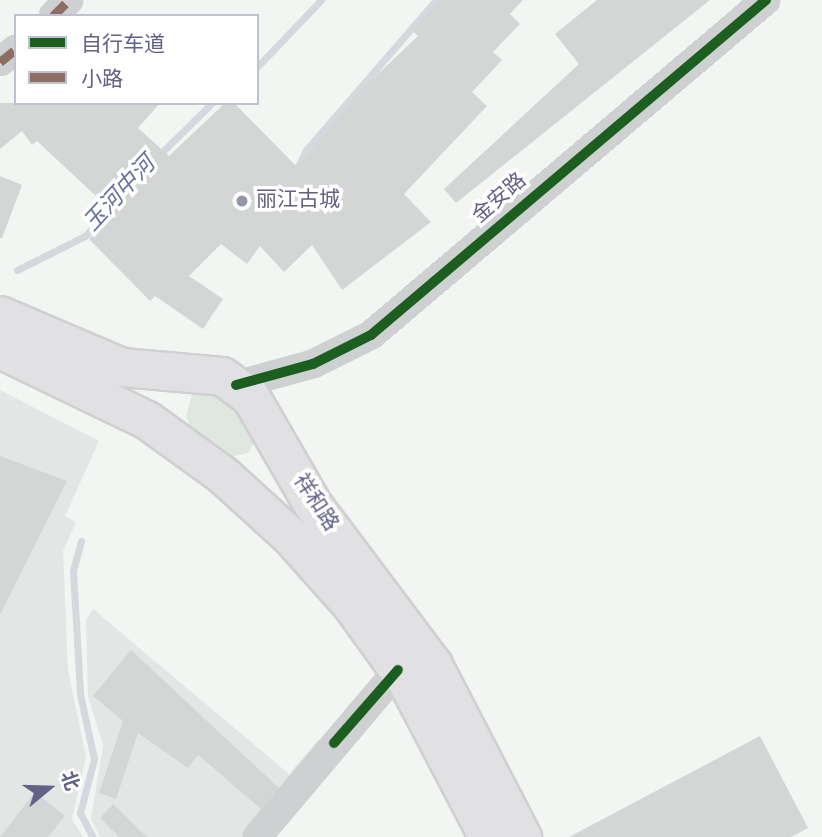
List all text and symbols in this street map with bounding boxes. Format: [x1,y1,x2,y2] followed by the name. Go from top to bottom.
[14,14,259,105] legend
[81,32,165,59] text: 自行车道
[81,67,123,94] text: 小路
[80,152,162,238] water label: 玉河中河
[468,169,532,229] street label: 金安路
[256,188,340,214] place label: 丽江古城
[234,193,250,209] marker: 丽江古城
[287,470,343,536] street label: 祥和路
[14,753,84,823] north arrow
[54,768,83,794] text: 北

